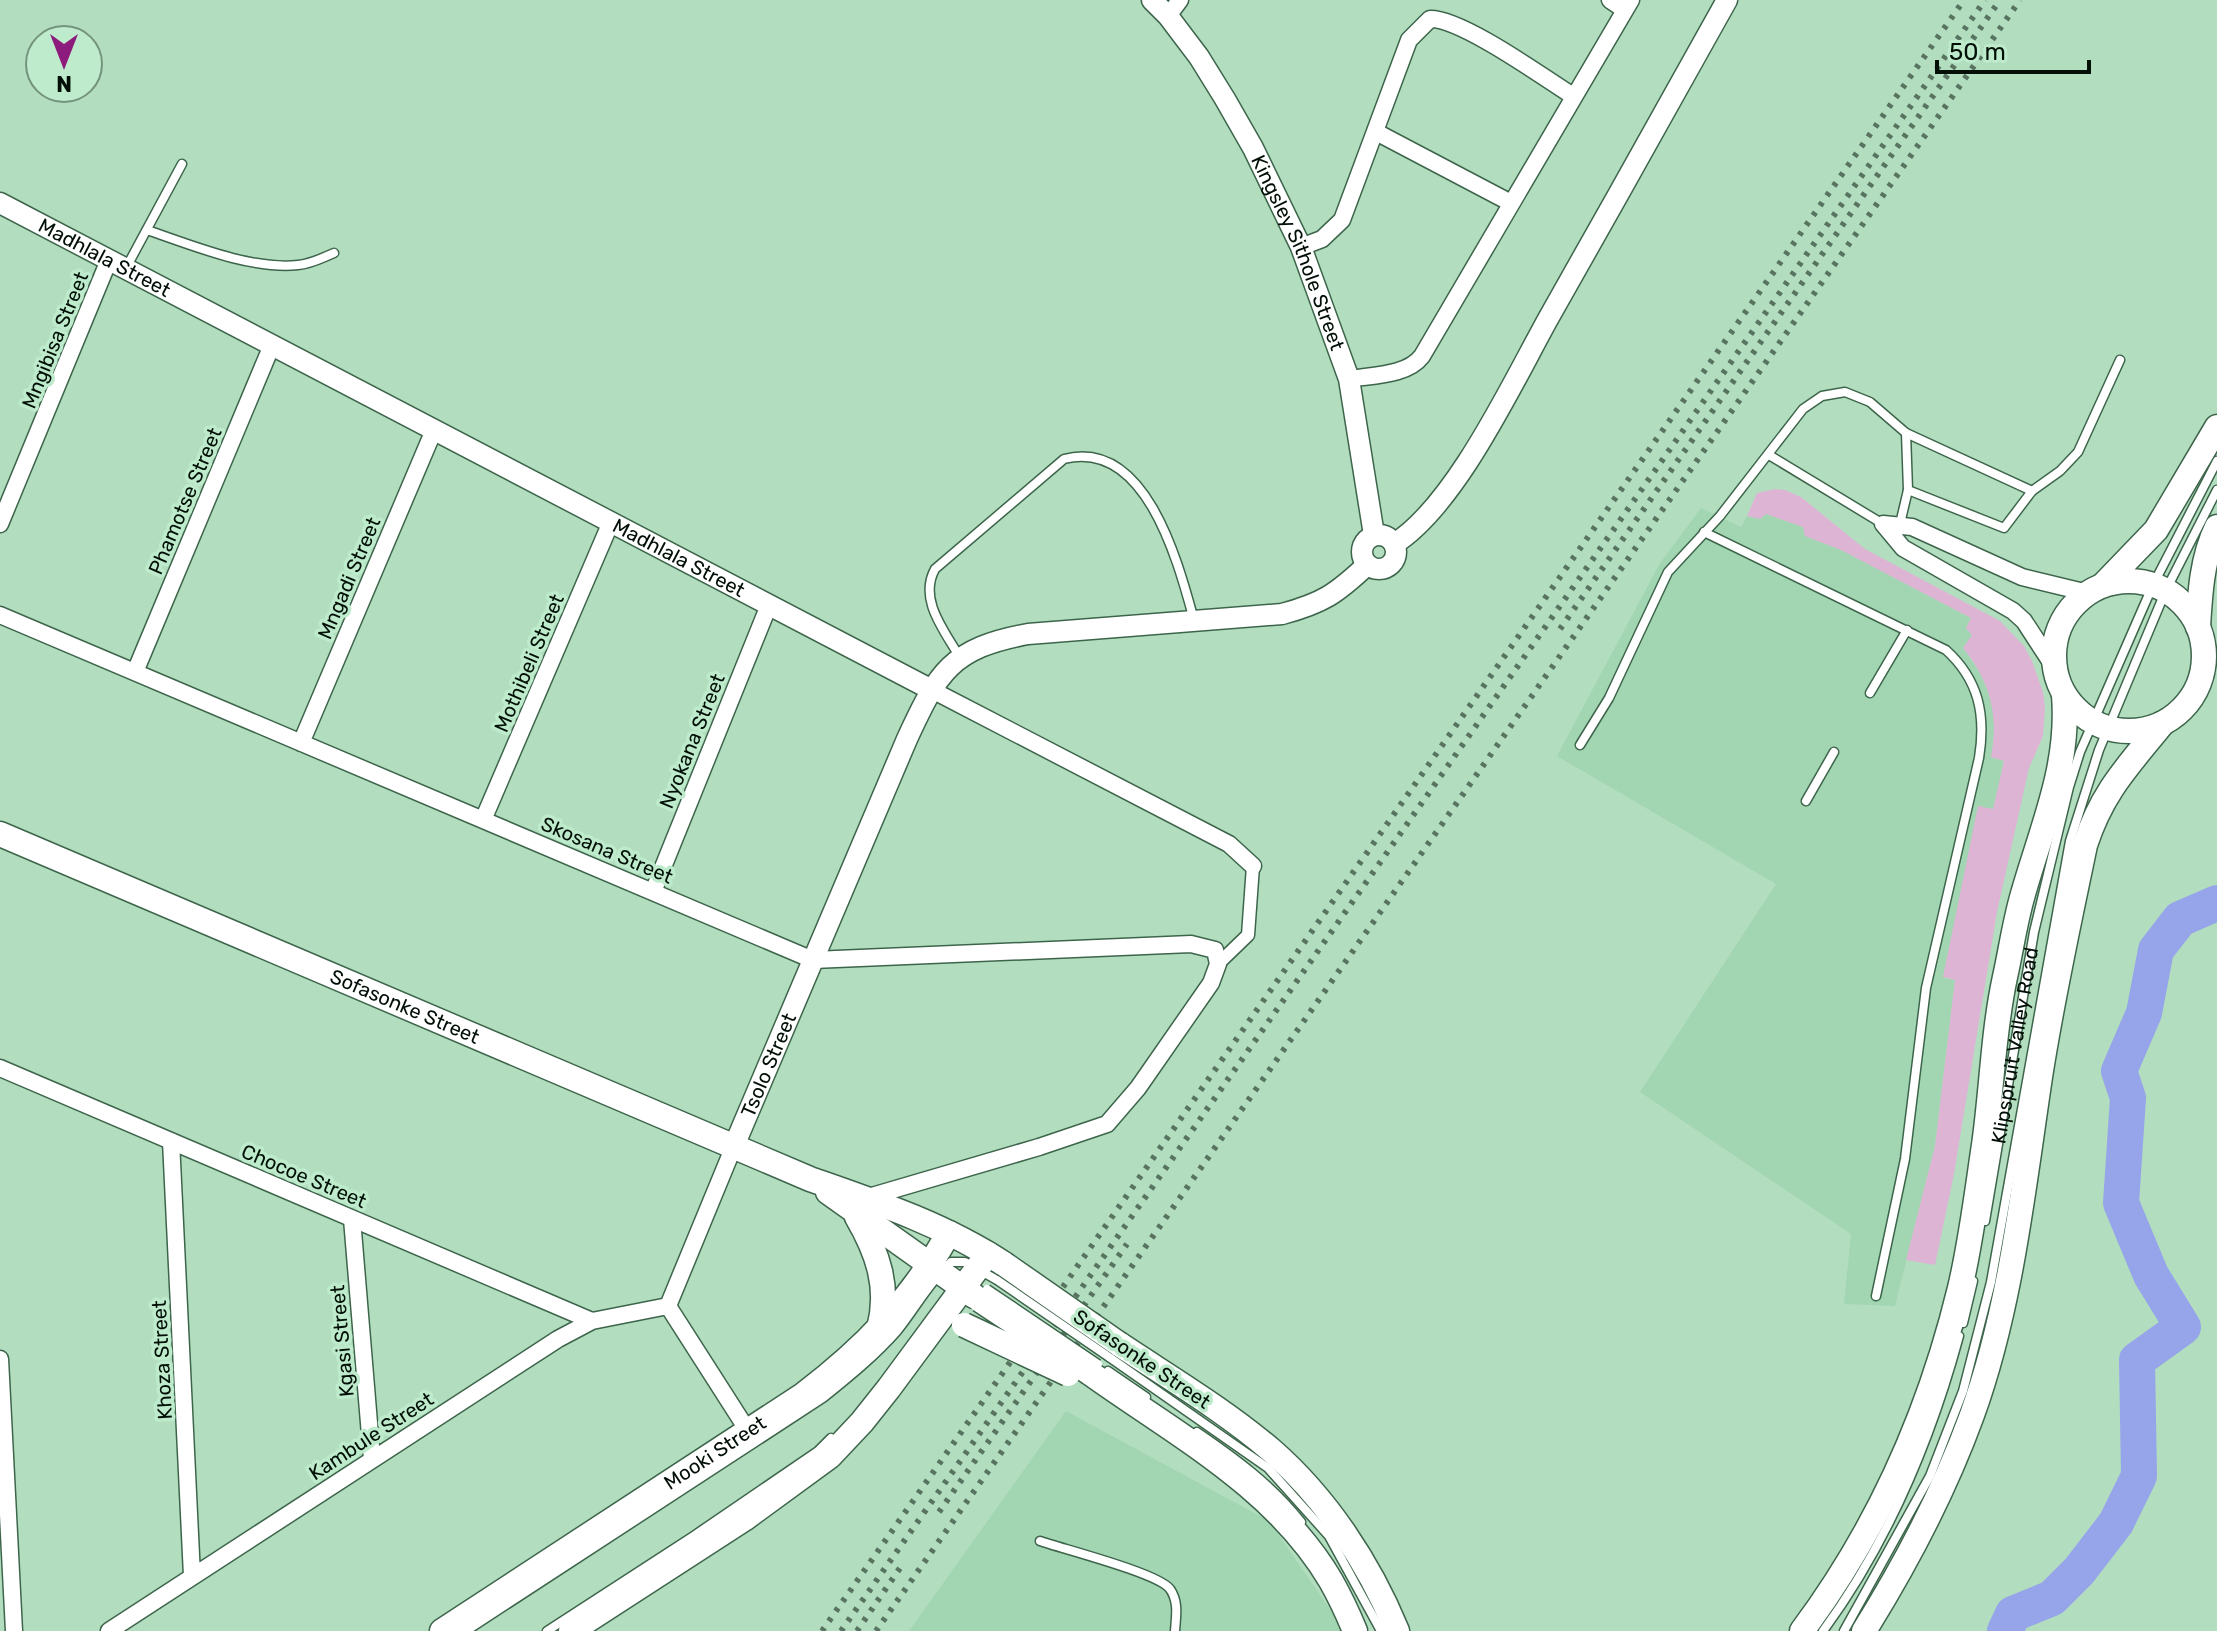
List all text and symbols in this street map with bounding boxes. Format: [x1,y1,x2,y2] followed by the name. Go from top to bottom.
[24,24,104,104] north arrow
[1937,24,2089,74] scale bar
[1949,38,2006,66] text: 50 m
[56,70,72,97] text: N
[1246,151,1350,354] street label: Kingsley Sithole Street
[34,213,175,302] street label: Madhlala Street
[17,268,93,412] street label: Mngibisa Street
[143,424,227,578] street label: Phamotse Street
[312,513,386,643] street label: Mngadi Street
[609,513,749,602] street label: Madhlala Street
[489,590,569,736] street label: Mothibeli Street
[654,670,730,812] street label: Nyokana Street
[537,811,677,889] street label: Skosana Street
[1986,945,2043,1146] street label: Klipspruit Valley Road
[326,964,483,1049] street label: Sofasonke Street
[736,1009,801,1121] street label: Tsolo Street
[238,1139,370,1213] street label: Chocoe Street
[325,1284,359,1398] street label: Kgasi Street
[147,1300,177,1420] street label: Khoza Street
[1069,1304,1215,1414] street label: Sofasonke Street
[304,1387,438,1485] street label: Kambule Street
[659,1411,770,1495] street label: Mooki Street

